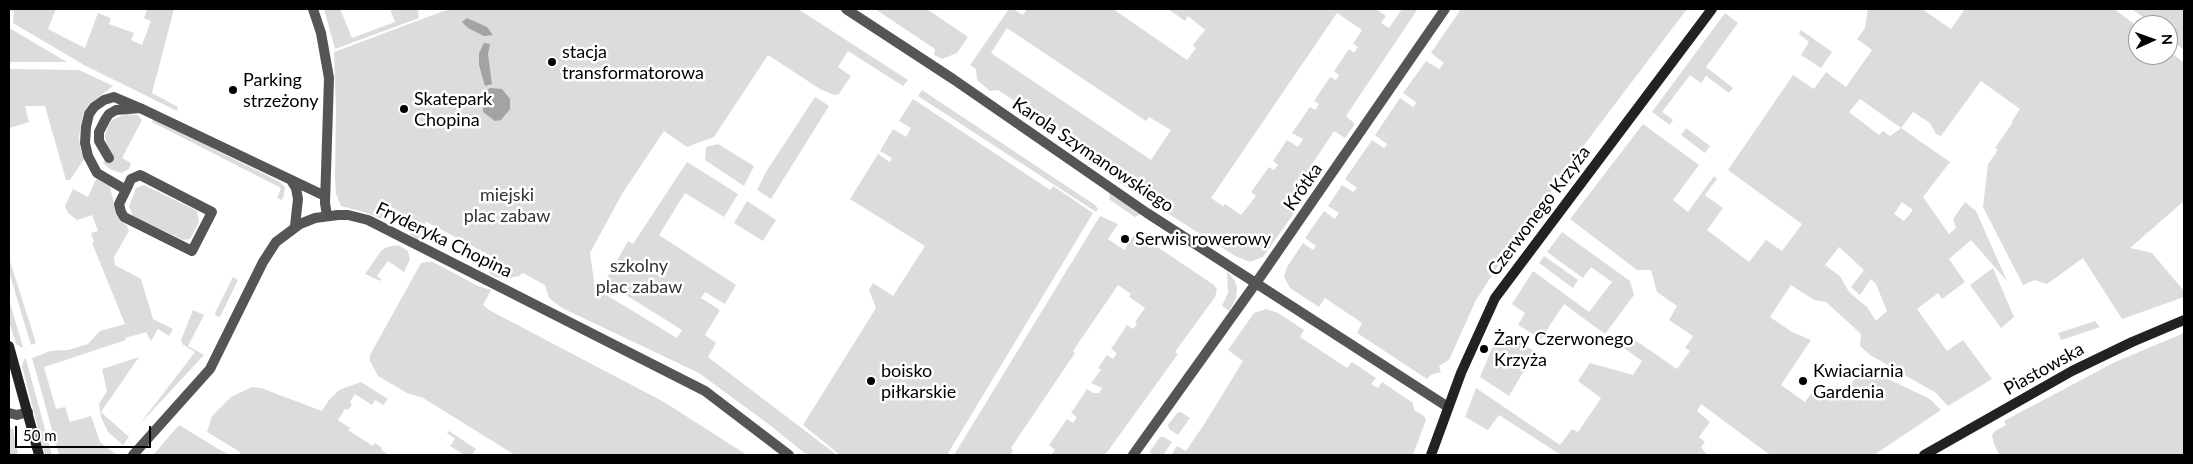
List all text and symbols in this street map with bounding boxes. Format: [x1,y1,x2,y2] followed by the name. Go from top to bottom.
[2128,15,2178,65] north arrow
[2159,34,2176,45] text: N
[562,41,704,84] place label: stacja transformatorowa
[546,56,558,68] marker: stacja transformatorowa
[243,69,319,112] place label: Parking strzeżony
[227,84,239,96] marker: Parking strzeżony
[414,88,492,130] place label: Skatepark Chopina
[1008,93,1178,217] street label: Karola Szymanowskiego
[398,103,410,115] marker: Skatepark Chopina
[1483,142,1595,280] street label: Czerwonego Krzyża
[1279,159,1327,215] street label: Krótka
[464,184,550,226] park label: miejski plac zabaw
[372,198,516,282] street label: Fryderyka Chopina
[1135,228,1271,250] place label: Serwis rowerowy
[1119,233,1131,245] marker: Serwis rowerowy
[596,255,682,298] park label: szkolny plac zabaw
[1494,328,1633,370] place label: Żary Czerwonego Krzyża
[2000,338,2088,400] street label: Piastowska
[1478,343,1490,355] marker: Żary Czerwonego Krzyża
[881,360,956,402] place label: boisko piłkarskie
[1813,360,1903,402] place label: Kwiaciarnia Gardenia
[865,375,877,387] marker: boisko piłkarskie
[1797,375,1809,387] marker: Kwiaciarnia Gardenia
[18,416,154,448] scale bar
[23,426,57,444] text: 50 m

